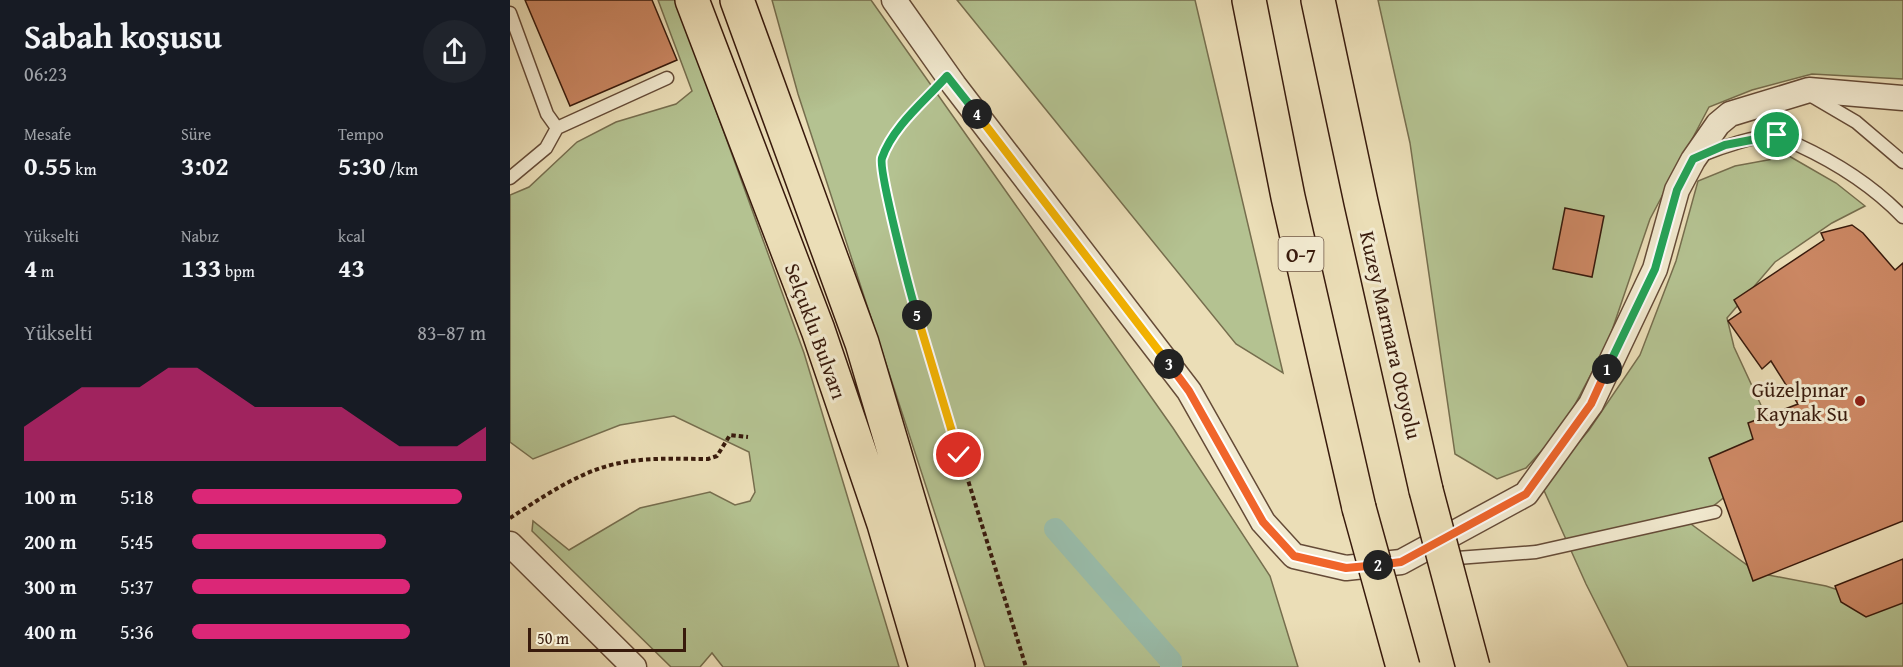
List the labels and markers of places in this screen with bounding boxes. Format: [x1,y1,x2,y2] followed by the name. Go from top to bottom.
[962,99,992,129] pin: 4
[1751,109,1802,160] pin
[902,300,932,330] pin: 5
[1154,349,1184,379] pin: 3
[1592,354,1622,384] pin: 1
[1752,374,1849,429] place label: Güzelpınar Kaynak Su
[1853,394,1867,408] marker: Güzelpınar Kaynak Su
[933,429,984,480] pin
[1363,550,1393,580] pin: 2

